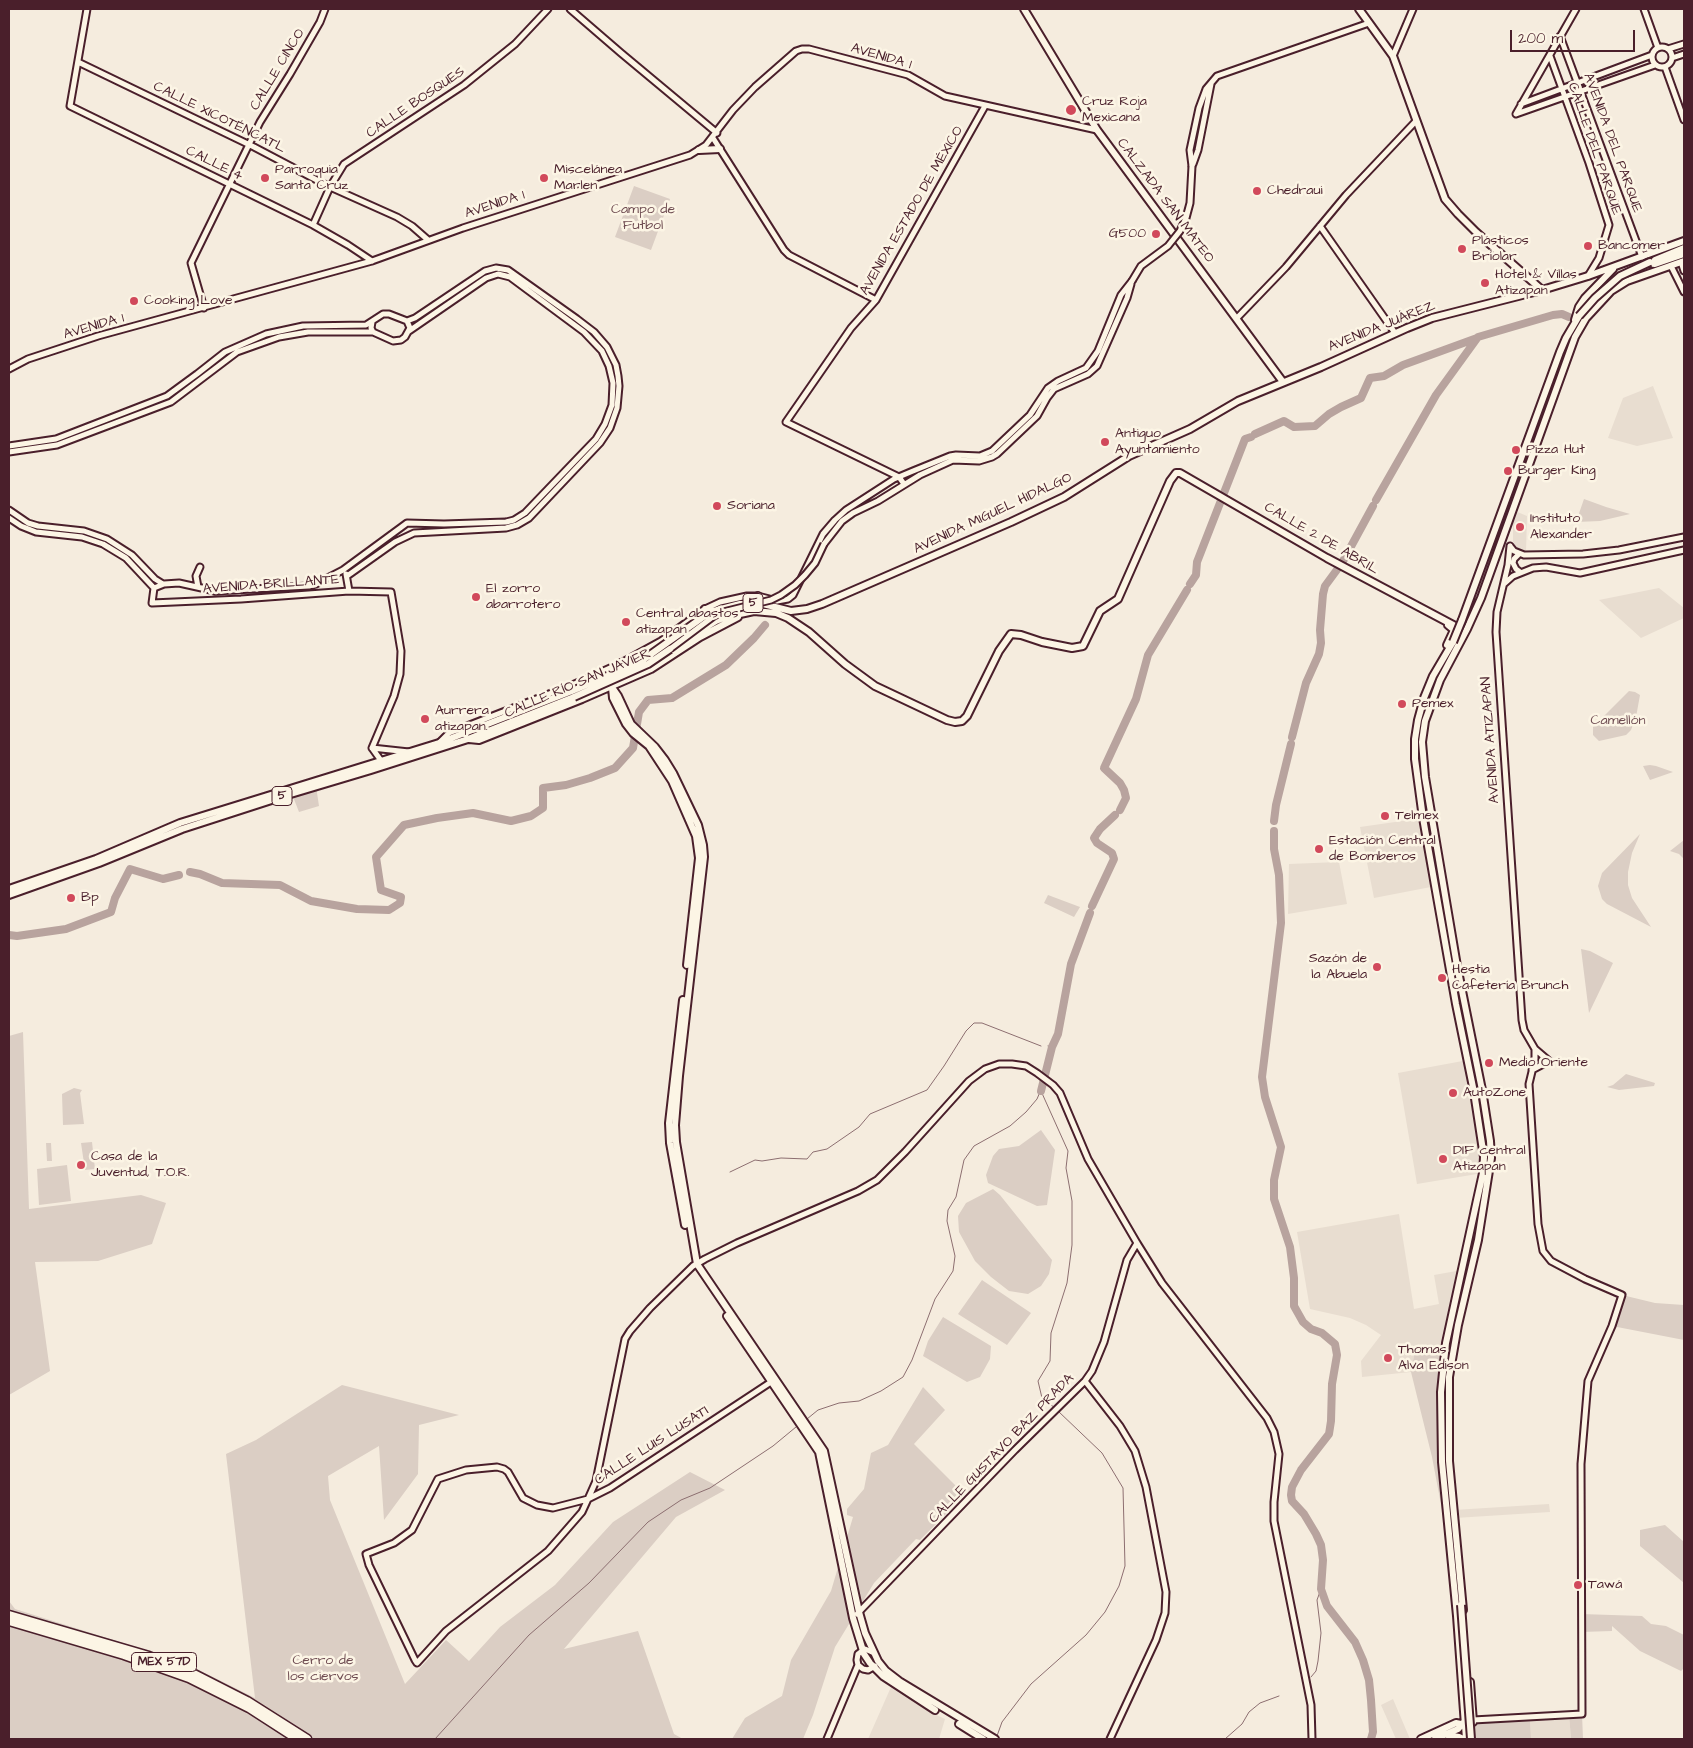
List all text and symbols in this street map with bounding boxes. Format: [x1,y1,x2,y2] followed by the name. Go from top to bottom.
[1513,20,1638,52] scale bar
[247,26,309,114] street label: CALLE CINCO
[1518,28,1563,49] text: 200 m
[849,40,913,74] street label: AVENIDA 1
[363,64,469,142] street label: CALLE BOSQUES
[1579,71,1645,215] street label: AVENIDA DEL PARQUE
[150,79,288,157] street label: CALLE XICOTÉNCATL
[1563,81,1625,217] street label: CALLE DEL PARQUE
[1082,94,1147,126] place label: Cruz Roja Mexicana
[1064,103,1078,117] marker: Cruz Roja Mexicana
[857,124,967,298] street label: AVENIDA ESTADO DE MÉXICO
[1113,135,1217,267] street label: CALZADA SAN MATEO
[183,143,245,185] street label: CALLE 4
[275,162,348,194] place label: Parroquia Santa Cruz
[554,162,622,194] place label: Miscelánea Marlen
[259,172,271,184] marker: Parroquia Santa Cruz
[538,172,550,184] marker: Miscelánea Marlen
[1267,183,1323,199] place label: Chedraui
[1251,185,1263,197] marker: Chedraui
[463,187,527,223] street label: AVENIDA 1
[611,202,675,234] park label: Campo de Futbol
[1109,226,1146,242] place label: G500
[1150,228,1162,240] marker: G500
[1472,233,1529,266] place label: Plásticos Briolar
[1598,238,1665,254] place label: Bancomer
[1582,240,1594,252] marker: Bancomer
[1456,243,1468,255] marker: Plásticos Briolar
[1495,267,1577,300] place label: Hotel & Villas Atizapan
[1479,277,1491,289] marker: Hotel & Villas Atizapan
[144,293,233,309] place label: Cooking Love
[128,295,140,307] marker: Cooking Love
[1326,298,1438,356] street label: AVENIDA JUÁREZ
[62,310,126,344] street label: AVENIDA 1
[1115,426,1200,458] place label: Antiguo Ayuntamiento
[1099,436,1111,448] marker: Antiguo Ayuntamiento
[1526,442,1585,458] place label: Pizza Hut
[1510,444,1522,456] marker: Pizza Hut
[1518,463,1596,479] place label: Burger King
[1502,465,1514,477] marker: Burger King
[911,470,1075,558] street label: AVENIDA MIGUEL HIDALGO
[727,498,775,514] place label: Soriana
[1261,499,1381,579] street label: CALLE 2 DE ABRIL
[711,500,723,512] marker: Soriana
[1530,511,1592,544] place label: Instituto Alexander
[1514,521,1526,533] marker: Instituto Alexander
[202,572,340,598] street label: AVENIDA BRILLANTE
[486,581,560,614] place label: El zorro abarrotero
[470,591,482,603] marker: El zorro abarrotero
[743,594,763,612] road number: 5
[636,606,738,638] place label: Central abastos atizapan
[620,616,632,628] marker: Central abastos atizapan
[502,646,654,722] street label: CALLE RÍO SAN JAVIER
[1478,676,1504,804] street label: AVENIDA ATIZAPAN
[1412,696,1454,712] place label: Pemex
[1396,698,1408,710] marker: Pemex
[435,703,489,736] place label: Aurrera atizapan.
[419,713,431,725] marker: Aurrera atizapan.
[1591,713,1645,729] park label: Camellón
[272,786,292,806] road number: 5
[1395,808,1439,824] place label: Telmex
[1379,810,1391,822] marker: Telmex
[1329,833,1436,866] place label: Estación Central de Bomberos
[1313,843,1325,855] marker: Estación Central de Bomberos
[81,890,99,906] place label: Bp
[65,892,77,904] marker: Bp
[1309,951,1367,984] place label: Sazón de la Abuela
[1371,961,1383,973] marker: Sazón de la Abuela
[1452,962,1568,994] place label: Hestia Cafetería Brunch
[1436,972,1448,984] marker: Hestia Cafetería Brunch
[1499,1055,1588,1071] place label: Medio Oriente
[1483,1057,1495,1069] marker: Medio Oriente
[1463,1085,1526,1101] place label: AutoZone
[1447,1087,1459,1099] marker: AutoZone
[1453,1143,1526,1176] place label: DIF central Atizapan
[91,1149,189,1182] place label: Casa de la Juventud, T.O.R.
[1437,1153,1449,1165] marker: DIF central Atizapan
[75,1159,87,1171] marker: Casa de la Juventud, T.O.R.
[1398,1342,1469,1374] place label: Thomas Alva Edison
[1382,1352,1394,1364] marker: Thomas Alva Edison
[926,1371,1078,1527] street label: CALLE GUSTAVO BAZ PRADA
[592,1403,712,1489] street label: CALLE LUIS LUSATI
[1588,1577,1622,1593] place label: Tawá
[1572,1579,1584,1591] marker: Tawá
[132,1652,196,1671] road number: MEX 57D
[287,1653,359,1685] park label: Cerro de los ciervos

